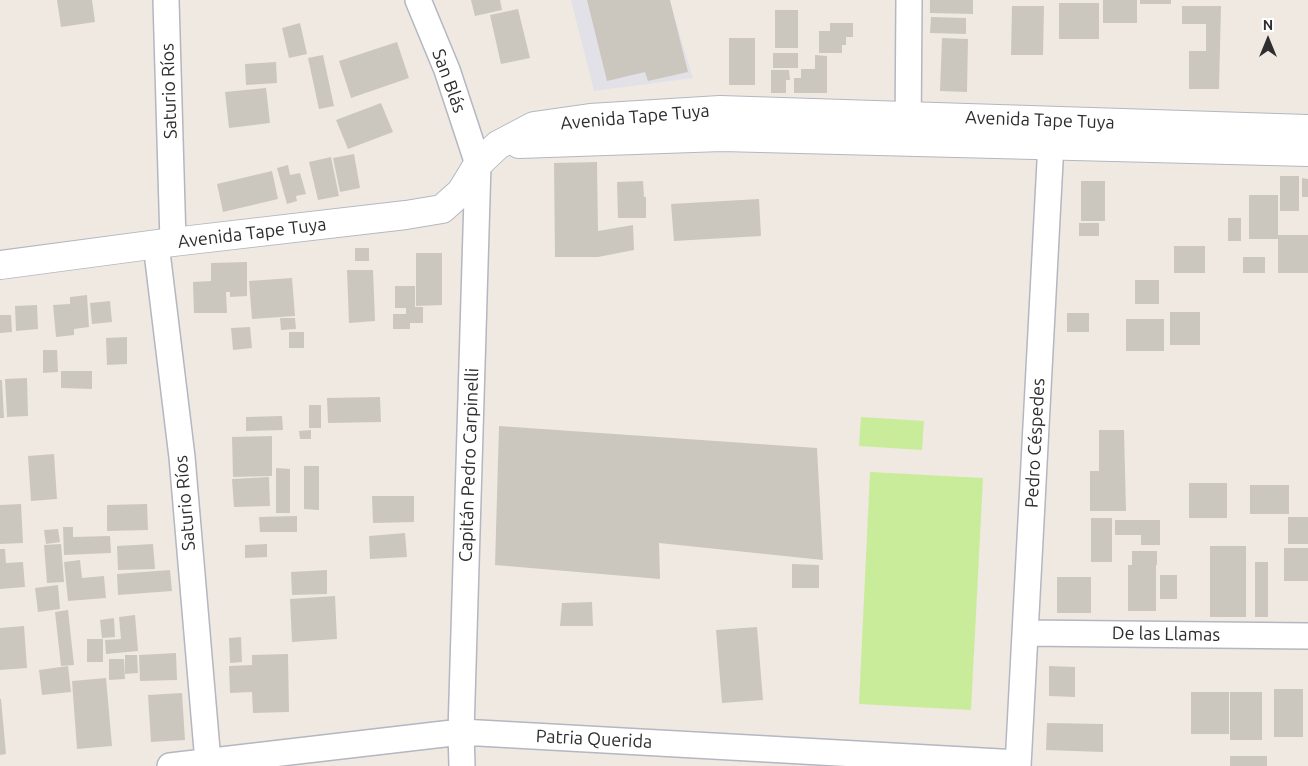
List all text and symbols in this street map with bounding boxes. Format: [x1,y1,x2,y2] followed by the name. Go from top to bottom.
[1243,15,1293,65] north arrow
[1263,17,1273,33] text: N
[157,43,181,139] street label: Saturio Ríos
[428,46,470,116] street label: San Blás
[560,100,710,134] street label: Avenida Tape Tuya
[965,107,1115,133] street label: Avenida Tape Tuya
[176,213,328,253] street label: Avenida Tape Tuya
[455,368,483,562] street label: Capitán Pedro Carpinelli
[1021,378,1049,508] street label: Pedro Céspedes
[170,454,200,552] street label: Saturio Ríos
[1112,622,1220,646] street label: De las Llamas
[535,725,653,753] street label: Patria Querida

